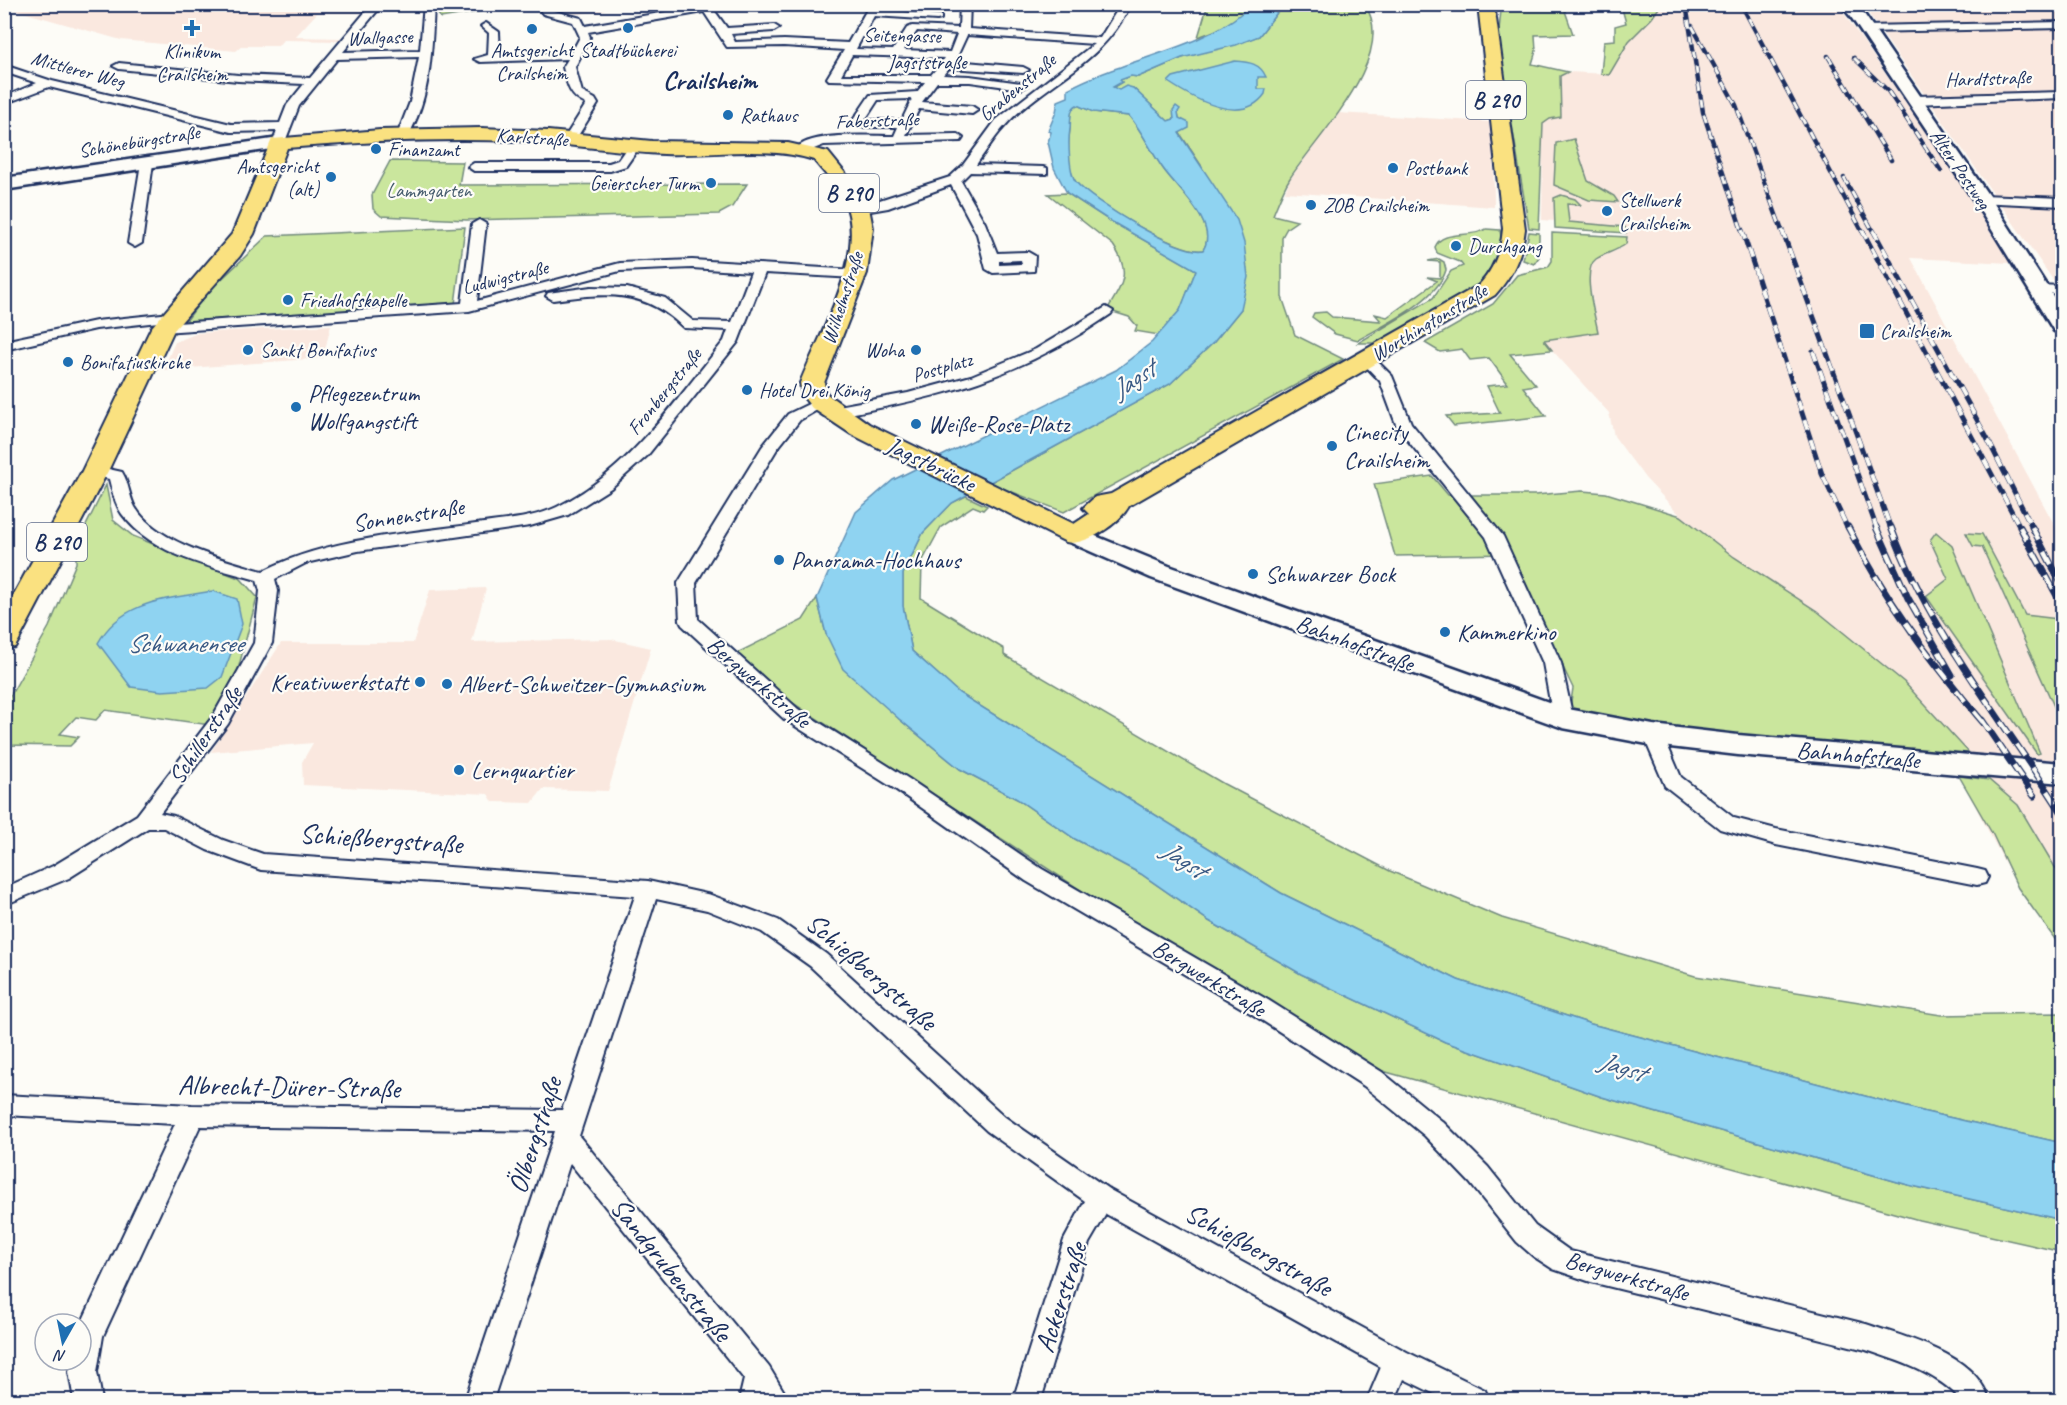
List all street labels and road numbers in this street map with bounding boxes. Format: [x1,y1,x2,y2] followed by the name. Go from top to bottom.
[863,22,943,49] street label: Seitengasse
[347,24,415,51] street label: Wallgasse
[29,45,129,94] street label: Mittlerer Weg
[974,47,1062,127] street label: Grabenstraße
[886,50,968,75] street label: Jagststraße
[1945,64,2033,92] street label: Hardtstraße
[1466,81,1526,119] road number: B 290
[835,107,920,134] street label: Faberstraße
[77,119,203,163] street label: Schönebürgstraße
[495,123,570,153] street label: Karlstraße
[1925,124,1997,215] street label: Alter Postweg
[819,174,879,212] road number: B 290
[816,247,870,347] street label: Wilhelmstraße
[460,254,552,300] street label: Ludwigstraße
[1367,277,1493,367] street label: Worthingtonstraße
[622,342,708,440] street label: Fronbergstraße
[909,347,977,388] street label: Postplatz
[881,429,982,499] street label: Jagstbrücke
[350,491,468,539] street label: Sonnenstraße
[27,523,87,561] road number: B 290
[1292,608,1420,679] street label: Bahnhofstraße
[701,630,819,736] street label: Bergwerkstraße
[161,679,250,790] street label: Schillerstraße
[1795,735,1923,776] street label: Bahnhofstraße
[299,815,465,862] street label: Schießbergstraße
[799,905,946,1039] street label: Schießbergstraße
[1147,932,1273,1025] street label: Bergwerkstraße
[178,1067,402,1106] street label: Albrecht-Dürer-Straße
[499,1071,570,1198] street label: Ölbergstraße
[603,1190,741,1350] street label: Sandgrubenstraße
[1179,1195,1340,1305] street label: Schießbergstraße
[1026,1236,1095,1357] street label: Ackerstraße
[1562,1244,1694,1309] street label: Bergwerkstraße

